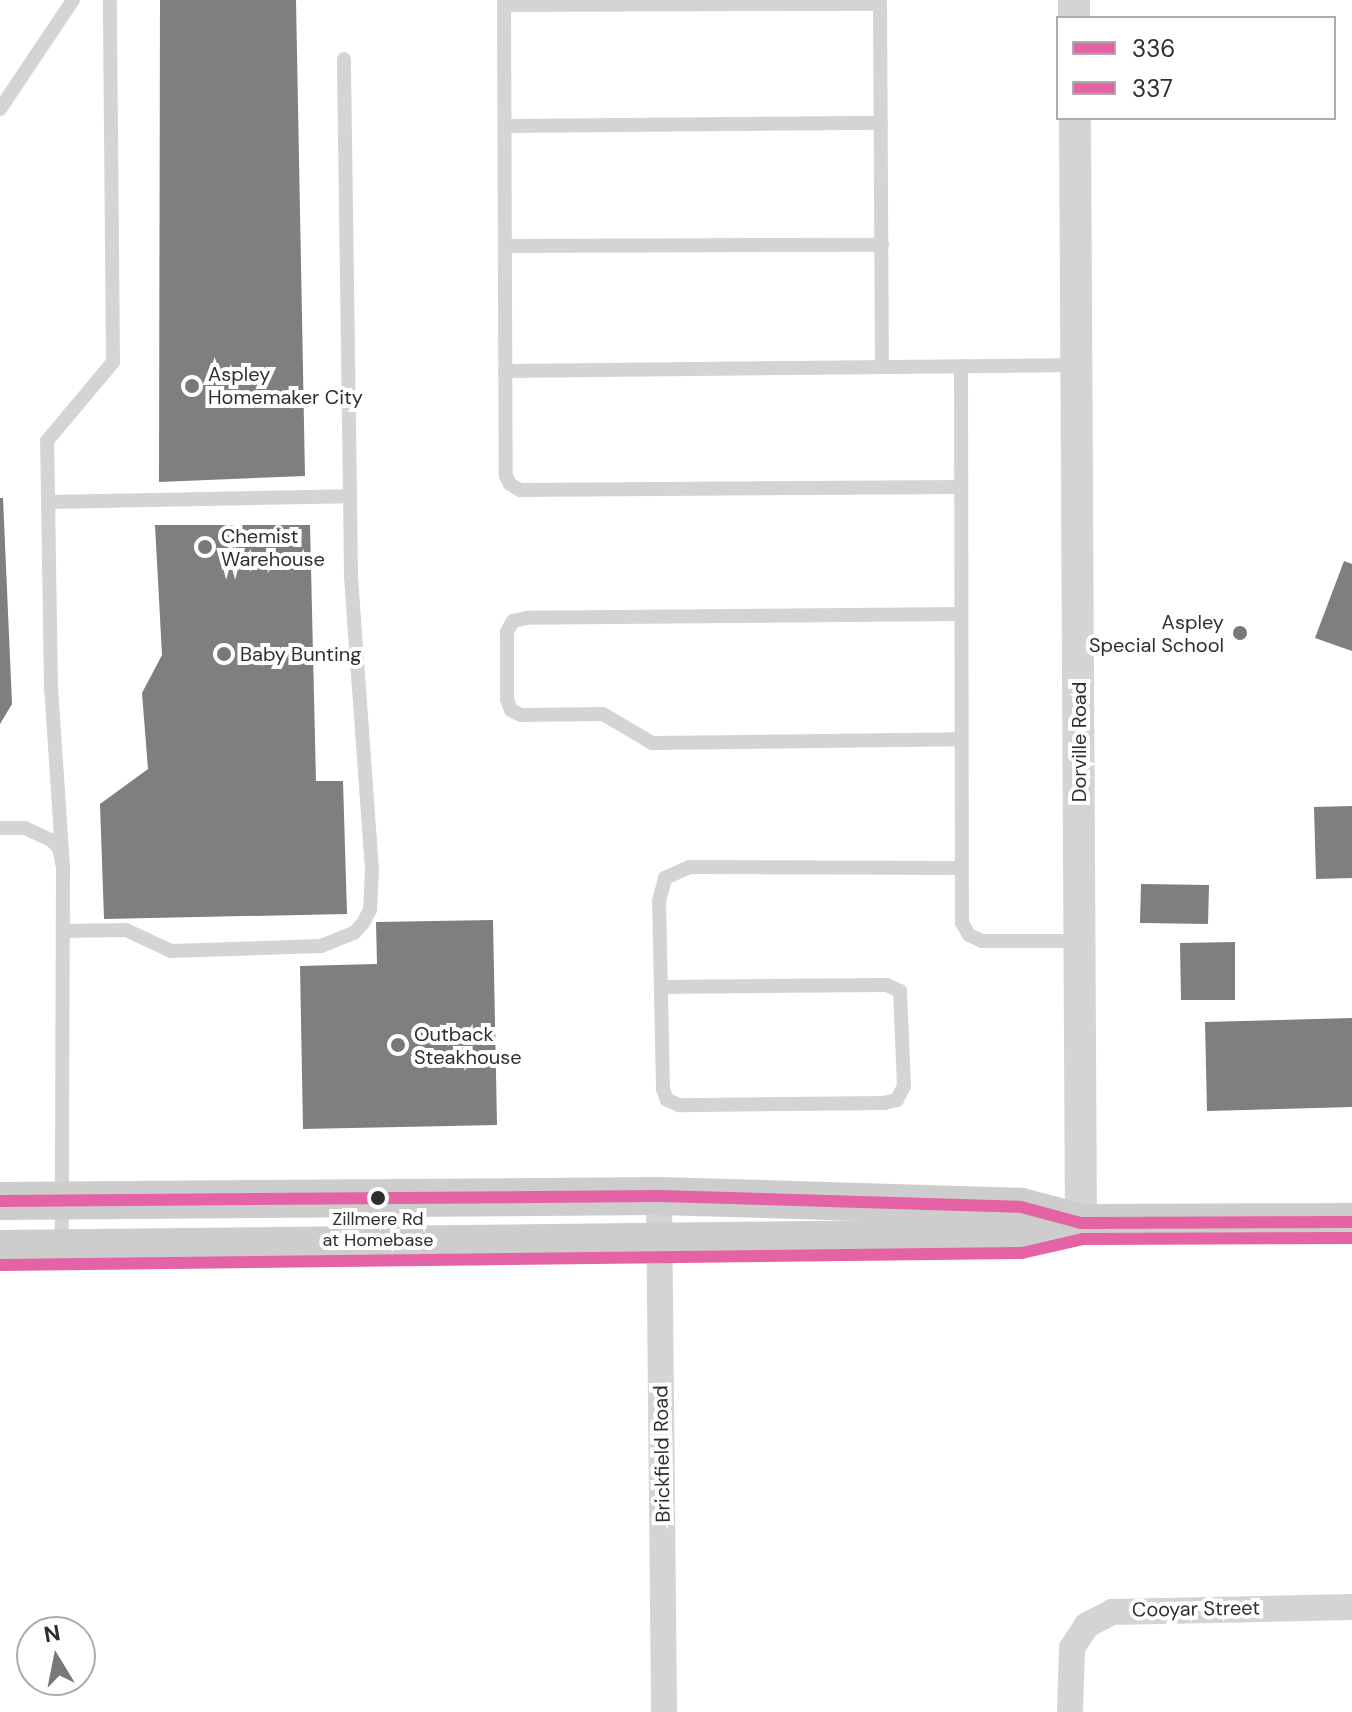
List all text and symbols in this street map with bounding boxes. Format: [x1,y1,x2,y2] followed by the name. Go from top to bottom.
[1056,16,1336,120] legend
[1132,33,1175,64] text: 336
[1132,73,1173,104] text: 337
[208,362,363,409] place label: Aspley Homemaker City
[183,377,201,395] marker: Aspley Homemaker City
[221,524,325,571] place label: Chemist Warehouse
[196,538,214,556] marker: Chemist Warehouse
[1089,610,1224,657] place label: Aspley Special School
[1231,624,1249,642] marker: Aspley Special School
[240,642,361,666] place label: Baby Bunting
[215,645,233,663] marker: Baby Bunting
[1067,682,1091,802] street label: Dorville Road
[414,1022,522,1069] place label: Outback Steakhouse
[389,1036,407,1054] marker: Outback Steakhouse
[370,1190,386,1206] marker: Zillmere Rd at Homebase
[323,1209,433,1252] place label: Zillmere Rd at Homebase
[649,1385,675,1523] street label: Brickfield Road
[1132,1596,1260,1622] street label: Cooyar Street
[16,1616,96,1696] north arrow
[42,1618,63,1650] text: N

